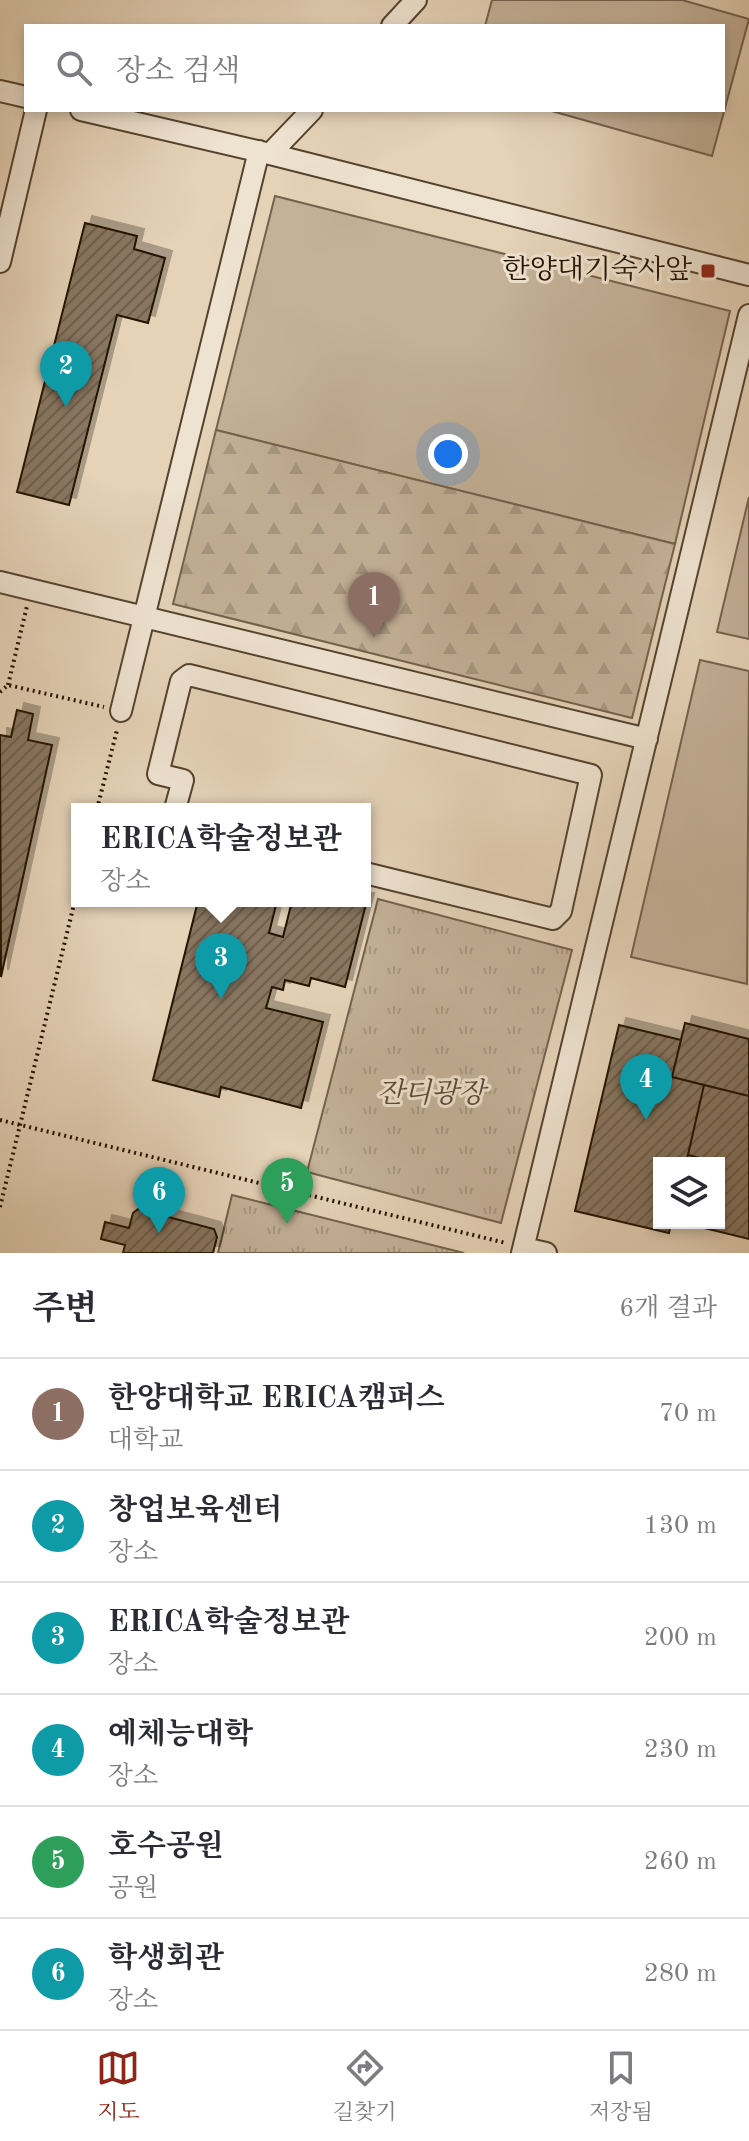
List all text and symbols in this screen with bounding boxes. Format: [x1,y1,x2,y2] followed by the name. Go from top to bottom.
[24,24,725,112] search box
[52,46,96,90] icon: search
[116,57,240,87] text: 장소 검색
[503,254,692,285] place label: 한양대기숙사앞
[699,262,717,280] marker: 한양대기숙사앞
[40,341,92,407] pin: 2
[428,434,468,474] your location
[348,572,400,638] pin: 1
[71,803,371,907] popup
[100,825,342,855] text: ERICA학술정보관
[100,869,151,895] text: 장소
[195,933,247,999] pin: 3
[620,1054,672,1120] pin: 4
[377,1078,489,1109] park label: 잔디광장
[653,1157,725,1229] map controls
[653,1157,725,1229] button: layers
[261,1158,313,1224] pin: 5
[133,1167,185,1233] pin: 6
[32,1293,98,1327] text: 주변
[619,1296,717,1322] text: 6개 결과
[108,1384,445,1414] text: 한양대학교 ERICA캠퍼스
[50,1401,66,1427] text: 1
[659,1401,717,1427] text: 70 m
[108,1428,183,1454] text: 대학교
[108,1496,282,1526] text: 창업보육센터
[50,1513,66,1539] text: 2
[644,1513,717,1539] text: 130 m
[108,1540,158,1566] text: 장소
[108,1608,349,1638] text: ERICA학술정보관
[50,1625,66,1651] text: 3
[644,1625,717,1651] text: 200 m
[108,1652,158,1678] text: 장소
[108,1720,253,1750] text: 예체능대학
[50,1737,66,1763] text: 4
[644,1737,717,1763] text: 230 m
[108,1764,158,1790] text: 장소
[108,1832,224,1862] text: 호수공원
[50,1849,66,1875] text: 5
[644,1849,717,1875] text: 260 m
[108,1876,158,1902] text: 공원
[108,1944,224,1974] text: 학생회관
[50,1961,66,1987] text: 6
[644,1961,717,1987] text: 280 m
[108,1988,158,2014] text: 장소
[96,2046,140,2127] tab: 지도
[333,2046,396,2127] tab: 길찾기
[589,2046,653,2127] tab: 저장됨

